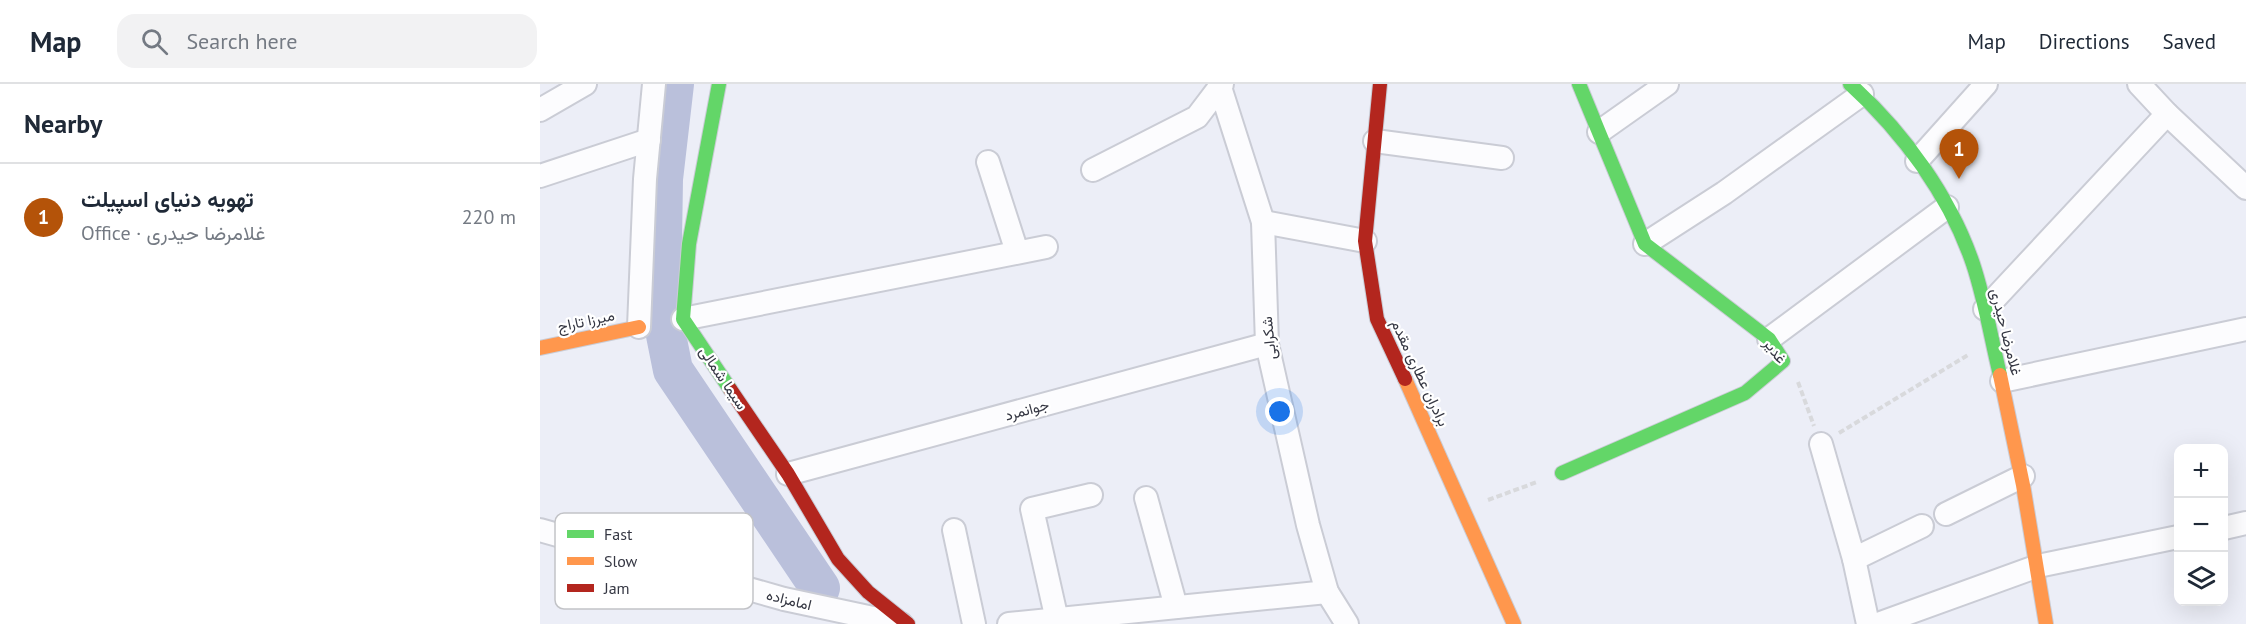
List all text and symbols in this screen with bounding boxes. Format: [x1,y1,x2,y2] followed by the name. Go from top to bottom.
[117,14,537,68] search box
[30,23,81,60] text: Map
[138,25,171,58] icon: search
[186,27,297,55] text: Search here
[1967,28,2006,55] text: Map
[2039,28,2130,55] text: Directions
[2163,28,2216,55] text: Saved
[24,107,102,140] text: Nearby
[1940,130,1978,179] pin: 1
[81,185,254,213] text: تهویه دنیای اسپیلت
[38,204,49,230] text: 1
[462,204,516,230] text: 220 m
[81,220,265,246] text: Office · غلامرضا حیدری
[1986,286,2027,378] street label: غلامرضا حیدری
[556,305,616,338] street label: میرزا تاراج
[1257,315,1281,361] street label: شکرابی
[1387,316,1453,430] street label: برادران عطاری مقدم
[1759,334,1791,367] street label: غدیر
[695,342,752,414] street label: سیما شمالی
[1003,395,1051,425] street label: جوانمرد
[1265,397,1294,426] your location
[2174,444,2228,606] map controls
[2174,444,2228,498] button: +
[2174,498,2228,552] button: −
[555,513,753,609] legend
[604,524,633,544] text: Fast
[604,551,638,571] text: Slow
[2174,552,2228,606] button: layers
[603,578,630,598] text: Jam
[765,585,814,614] street label: امامزاده

